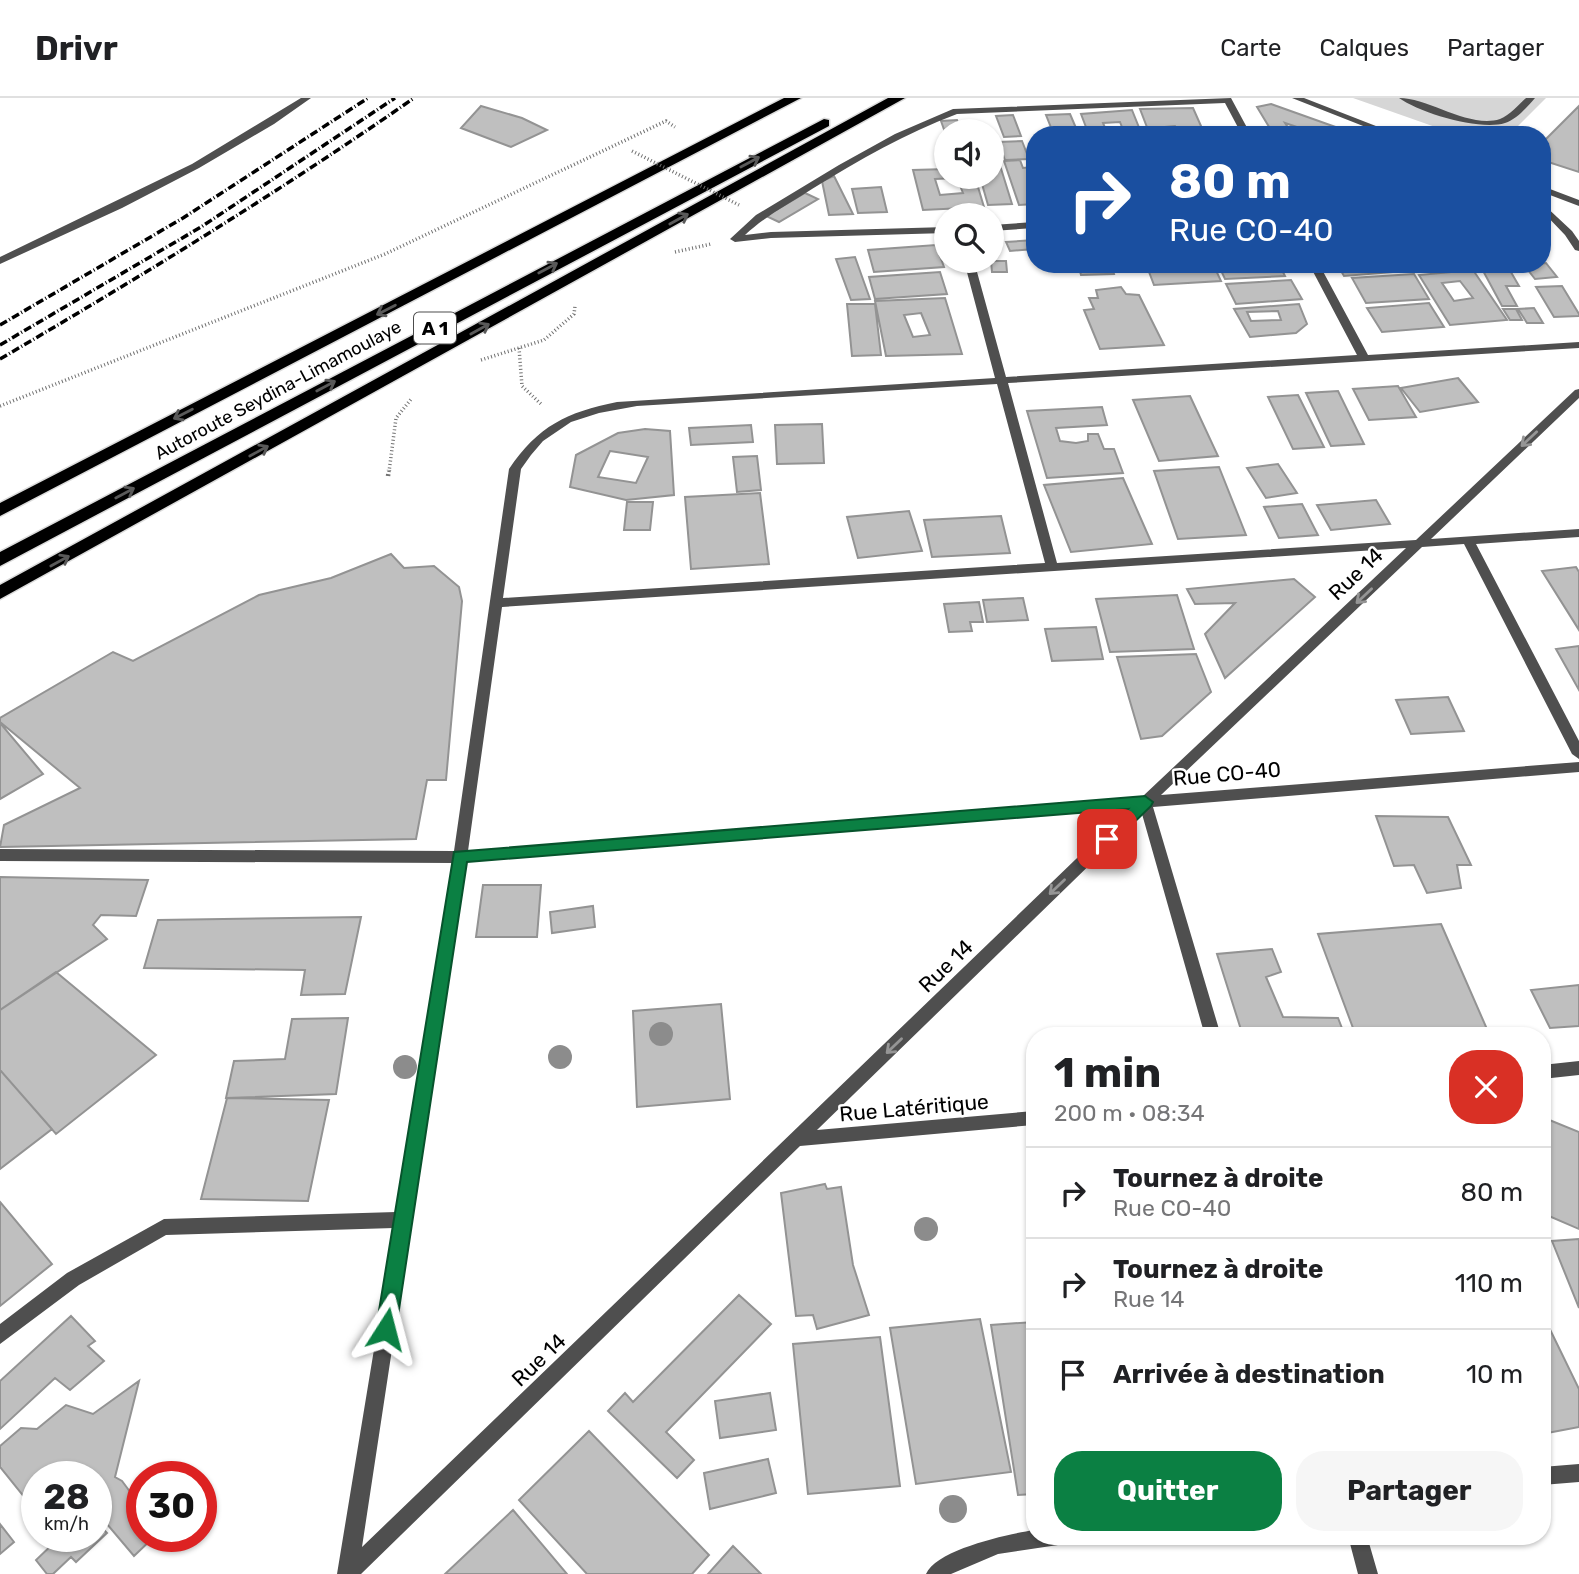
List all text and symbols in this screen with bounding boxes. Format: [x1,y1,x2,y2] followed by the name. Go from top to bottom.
[35,29,118,68] text: Drivr
[1220,34,1281,62] text: Carte
[1319,34,1409,62] text: Calques
[1447,34,1544,62] text: Partager
[934,119,1004,273] map controls
[934,119,1004,189] button: sound
[1169,152,1291,210] text: 80 m
[739,154,759,168] one-way arrow
[1054,154,1145,245] icon: right
[934,203,1004,273] button: search
[1169,211,1334,249] text: Rue CO-40
[668,212,689,225] one-way arrow
[538,261,558,275] one-way arrow
[376,303,397,317] one-way arrow
[414,312,456,344] road number: A 1
[151,316,405,464] street label: Autoroute Seydina-Limamoulaye
[469,322,490,336] one-way arrow
[315,379,336,392] one-way arrow
[173,407,194,421] one-way arrow
[1521,431,1538,448] one-way arrow
[248,444,269,457] one-way arrow
[114,486,135,499] one-way arrow
[1323,542,1388,605] street label: Rue 14
[49,553,70,567] one-way arrow
[1356,587,1373,604] one-way arrow
[1172,756,1282,791] street label: Rue CO-40
[1077,809,1137,869] pin
[1088,820,1126,858] icon: arrive
[1049,879,1066,896] one-way arrow
[913,934,978,997] street label: Rue 14
[886,1038,903,1055] one-way arrow
[1054,1048,1161,1098] text: 1 min
[1449,1050,1523,1124] button: close
[838,1089,990,1126] street label: Rue Latéritique
[1054,1099,1205,1127] text: 200 m · 08:34
[1113,1163,1323,1194] text: Tournez à droite
[1054,1174,1092,1212] icon: right
[1460,1177,1523,1208] text: 80 m
[1113,1194,1231,1222] text: Rue CO-40
[1113,1254,1323,1285] text: Tournez à droite
[1054,1265,1092,1303] icon: right
[1455,1268,1523,1299] text: 110 m
[1113,1285,1185,1313] text: Rue 14
[349,1292,423,1366] position arrow
[506,1328,571,1391] street label: Rue 14
[1054,1356,1092,1394] icon: arrive
[1113,1359,1385,1390] text: Arrivée à destination
[1466,1359,1523,1390] text: 10 m
[1054,1451,1282,1531] button: Quitter
[1296,1451,1523,1531] button: Partager
[126,1461,217,1552] speed limit sign: 30
[43,1476,90,1518] text: 28
[44,1513,89,1535] text: km/h

